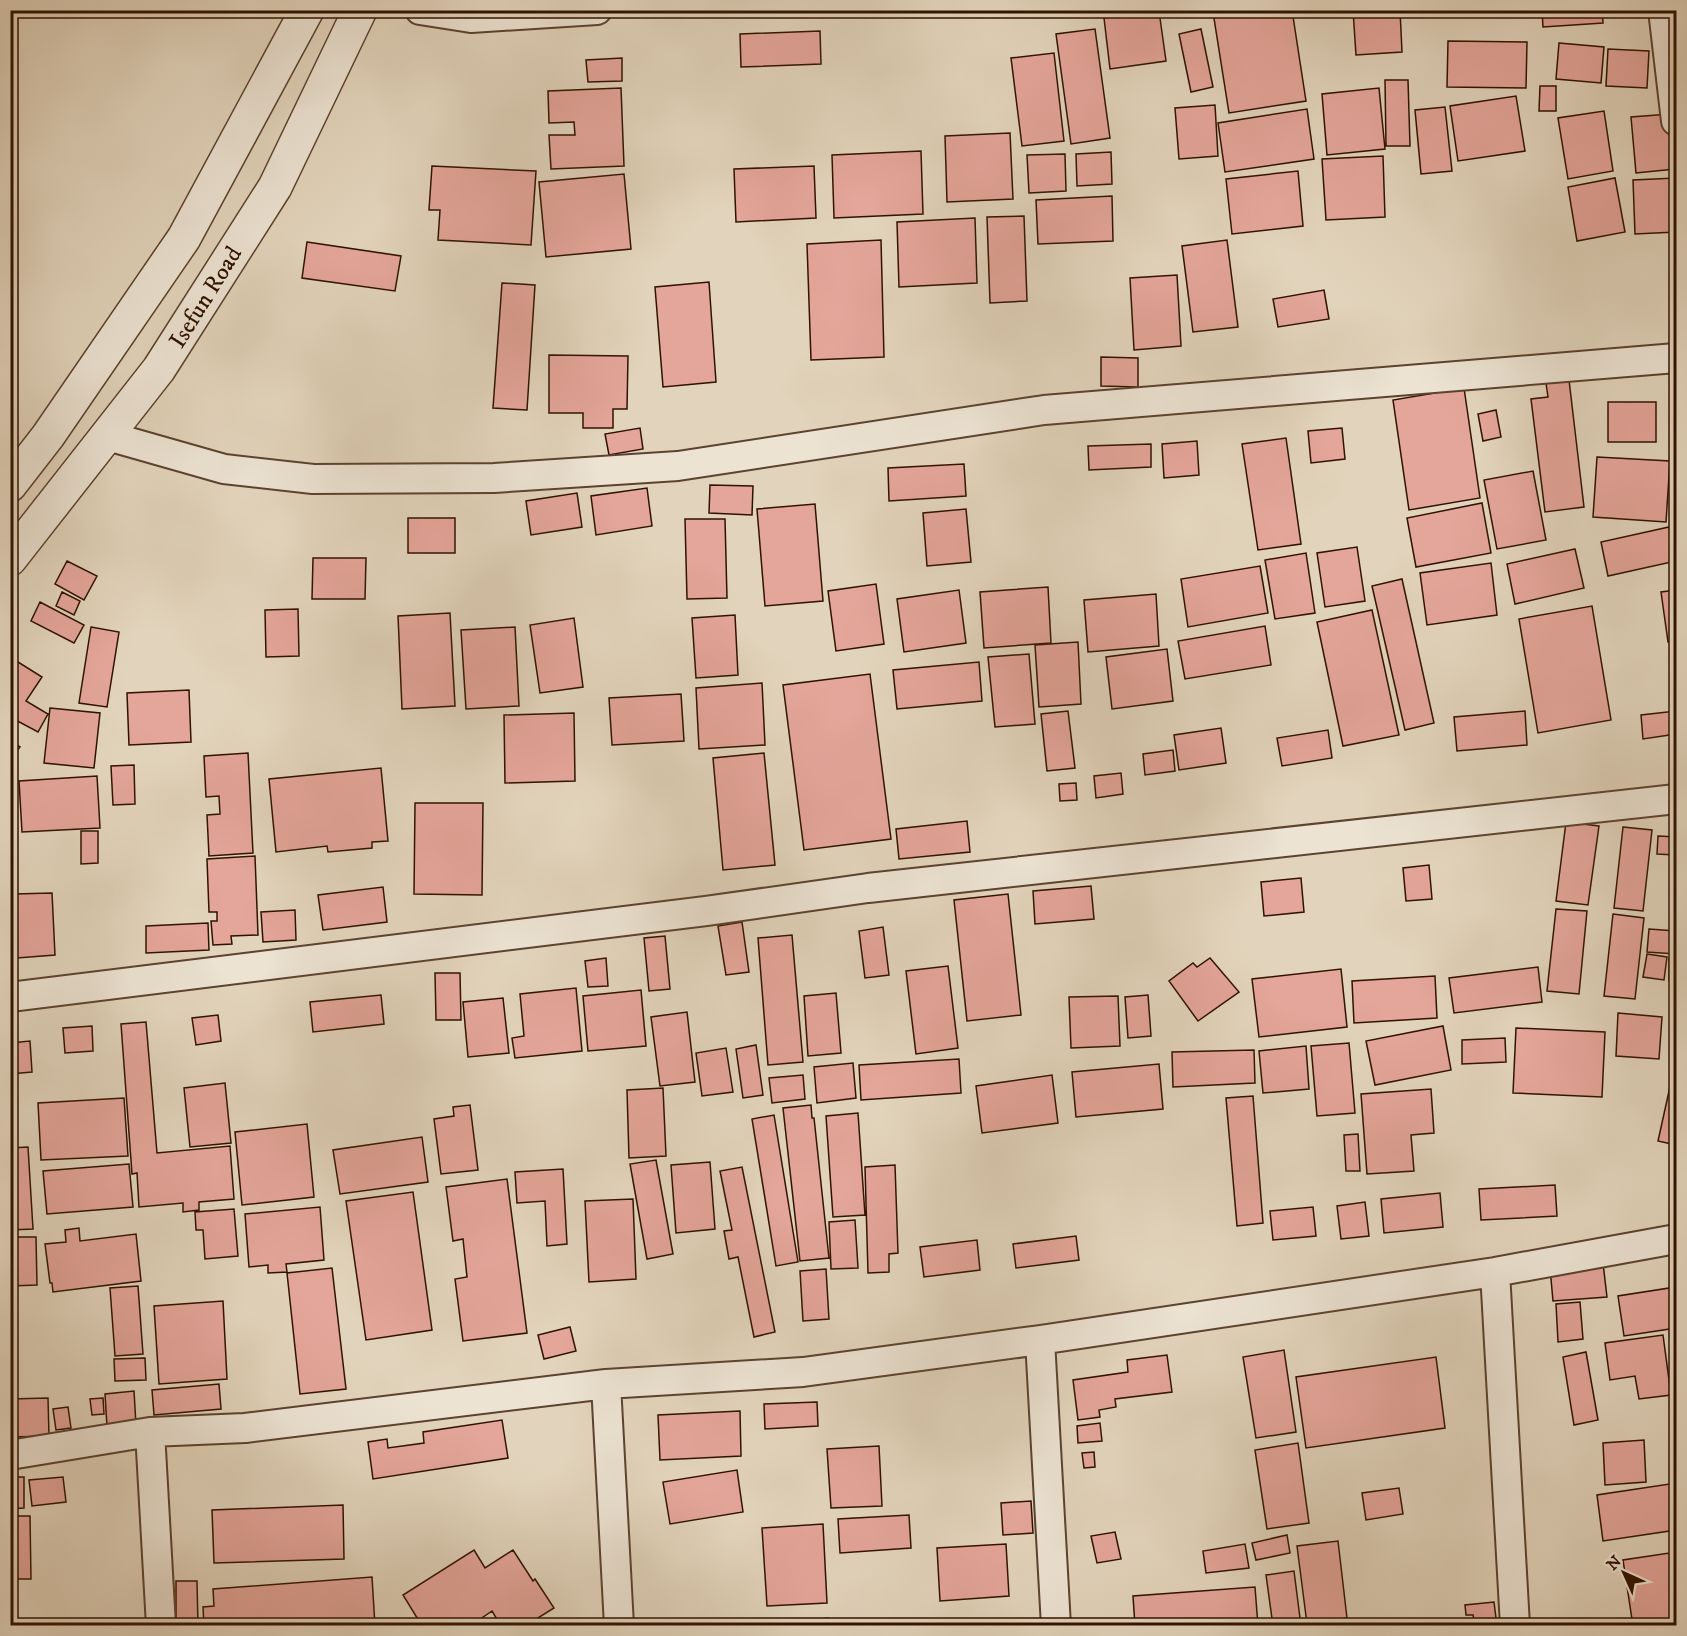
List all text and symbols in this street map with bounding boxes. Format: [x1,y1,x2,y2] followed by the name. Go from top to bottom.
[163,241,249,354] street label: Isefun Road
[1594,1543,1654,1603] north arrow
[1602,1551,1626,1575] text: N

